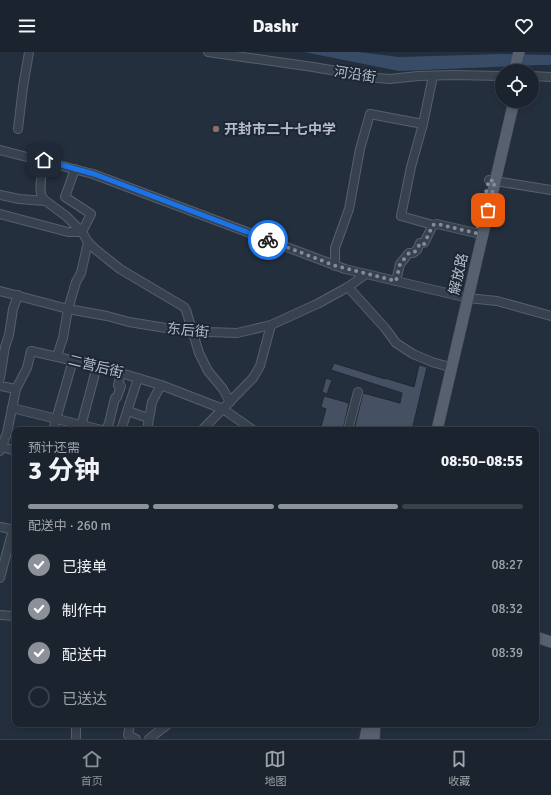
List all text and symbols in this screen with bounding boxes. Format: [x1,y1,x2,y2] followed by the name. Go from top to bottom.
[16,15,38,37] icon: menu
[253,15,298,37] text: Dashr
[513,15,535,37] icon: heart
[333,63,377,86] street label: 河沿街
[495,64,539,108] map controls
[495,64,539,108] button: locate
[224,121,336,138] place label: 开封市二十七中学
[211,124,221,134] marker: 开封市二十七中学
[27,143,61,177] pin
[33,149,55,171] icon: home
[471,193,505,227] pin
[477,199,499,221] icon: bag
[248,220,288,260] courier
[257,229,279,251] icon: bike
[445,252,471,296] street label: 解放路
[166,320,210,341] street label: 东后街
[67,351,125,382] street label: 二营后街
[28,440,80,456] text: 预计还需
[441,452,523,470] text: 08:50–08:55
[28,455,100,487] text: 3 分钟
[28,518,111,534] text: 配送中 · 260 m
[28,554,50,576] icon: check
[491,557,523,573] text: 08:27
[62,558,107,576] text: 已接单
[28,598,50,620] icon: check
[491,601,523,617] text: 08:32
[62,602,107,620] text: 制作中
[28,642,50,664] icon: check
[491,645,523,661] text: 08:39
[62,646,107,664] text: 配送中
[62,690,107,708] text: 已送达
[81,748,103,788] tab: 首页
[264,748,286,788] tab: 地图
[448,748,470,788] tab: 收藏

